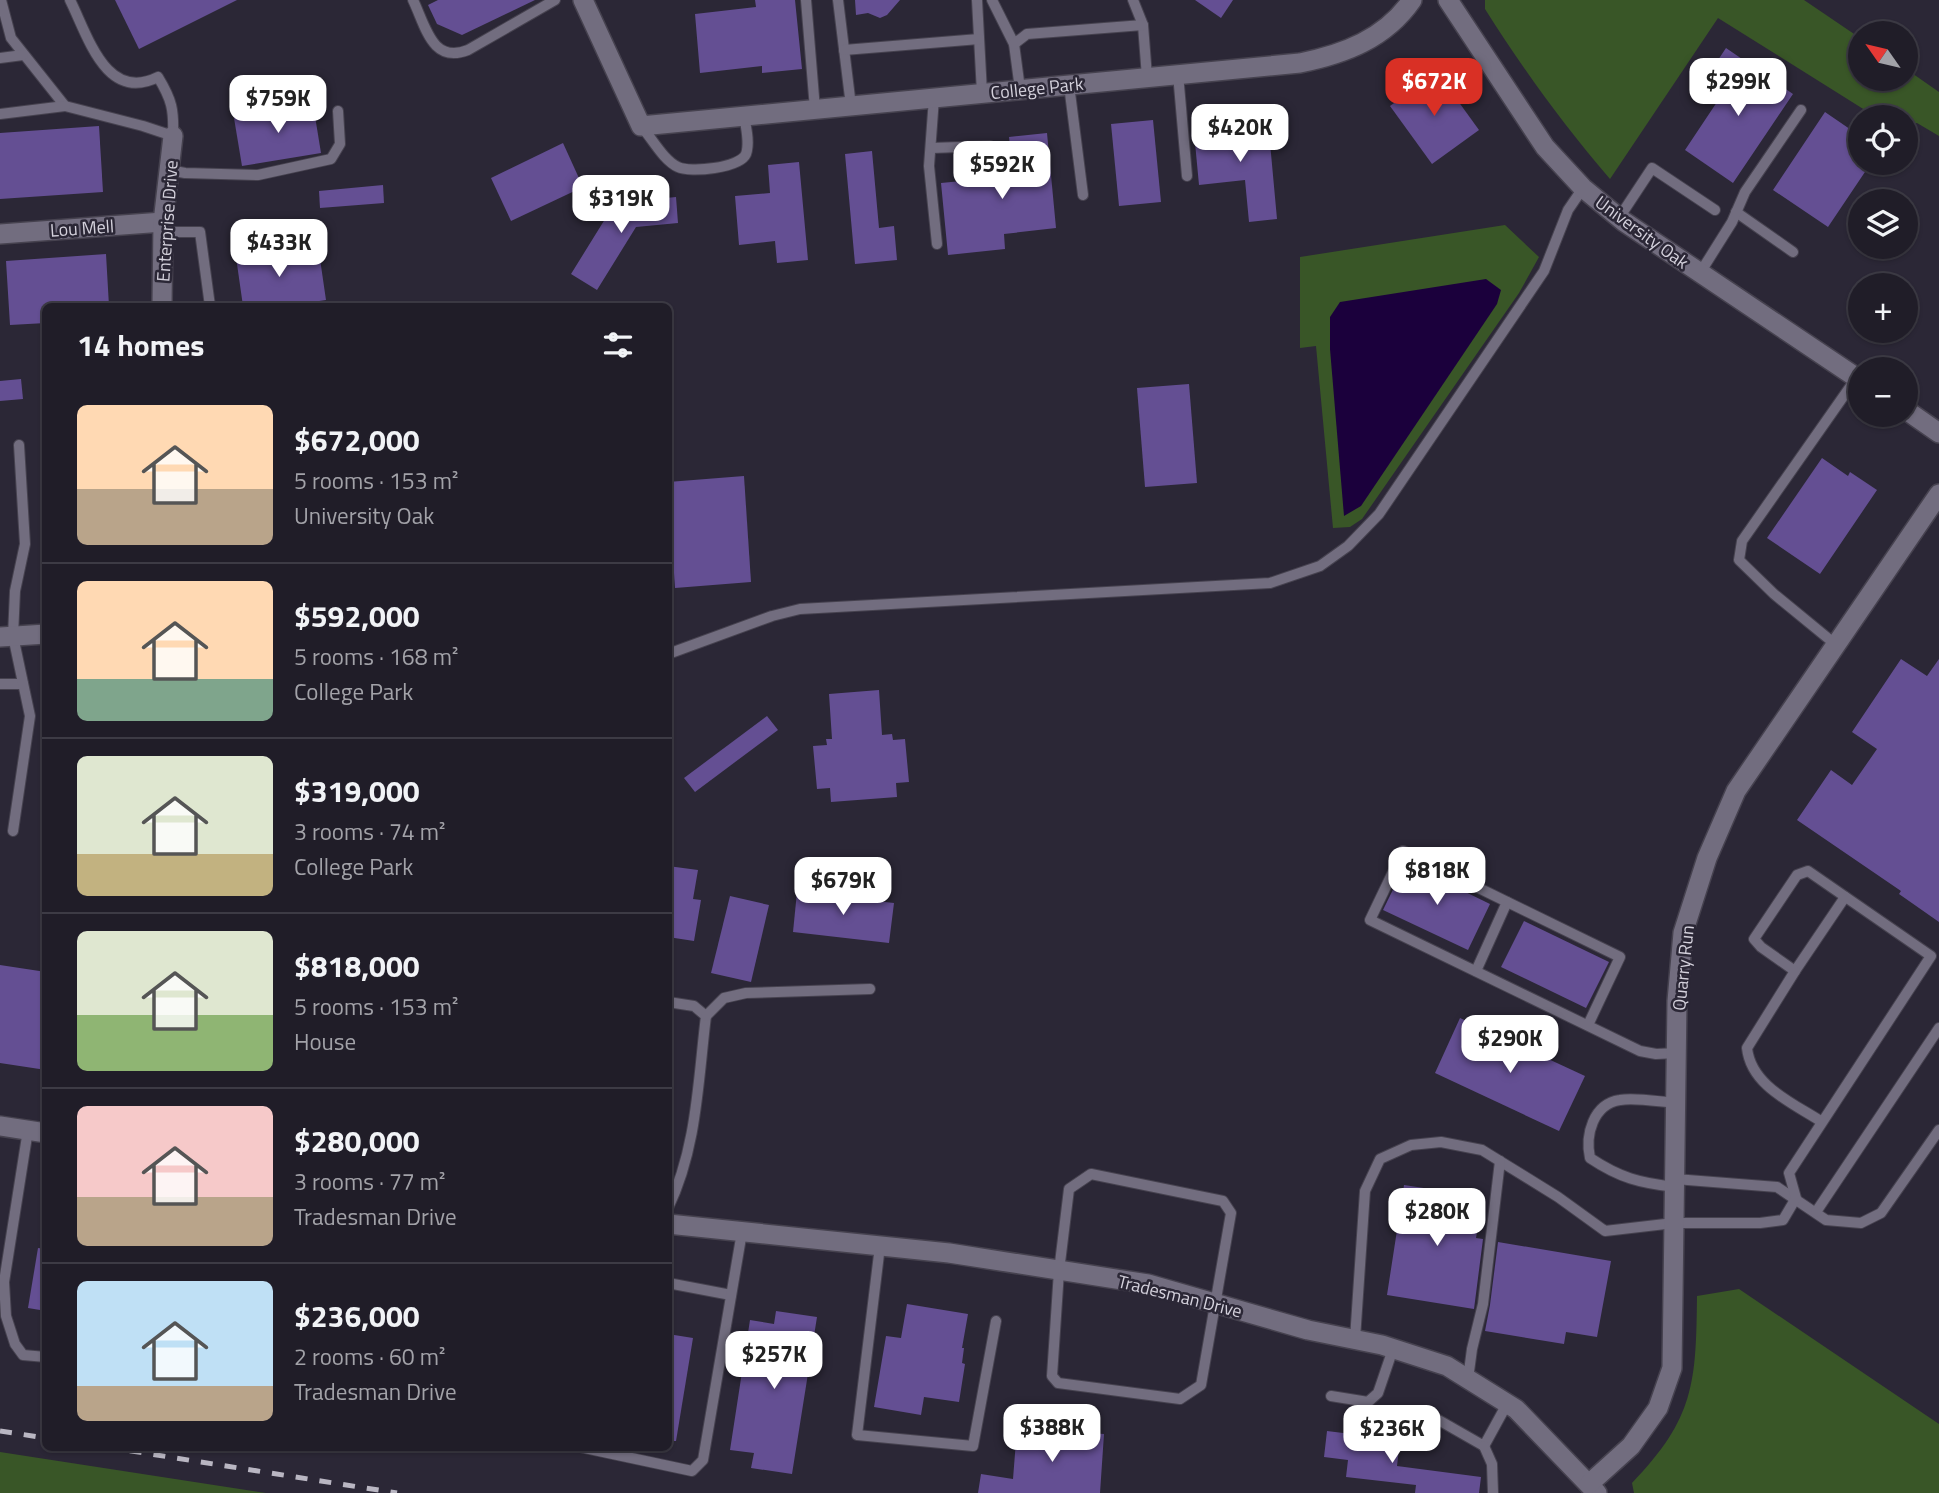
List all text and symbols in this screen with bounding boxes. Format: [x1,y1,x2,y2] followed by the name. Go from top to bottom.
[1848,21,1918,91] north arrow
[1848,21,1918,427] map controls
[1385,58,1483,118] pin: $672K
[1689,58,1787,118] pin: $299K
[1401,63,1467,98] text: $672K
[1705,63,1771,98] text: $299K
[989,70,1085,106] street label: College Park
[229,76,327,135] pin: $759K
[245,80,311,115] text: $759K
[1191,104,1289,164] pin: $420K
[1848,105,1918,175] button: locate
[1207,109,1273,144] text: $420K
[953,142,1051,201] pin: $592K
[969,146,1035,181] text: $592K
[149,159,185,283] street label: Enterprise Drive
[572,176,670,235] pin: $319K
[588,180,654,215] text: $319K
[1590,189,1695,275] street label: University Oak
[1848,189,1918,259] button: layers
[49,212,115,244] street label: Lou Mell
[230,219,328,279] pin: $433K
[246,224,312,259] text: $433K
[1848,273,1918,343] button: +
[77,322,204,368] text: 14 homes
[599,326,637,364] icon: filters
[1848,357,1918,427] button: −
[294,417,420,463] text: $672,000
[133,433,217,517] icon: home
[294,463,458,498] text: 5 rooms · 153 m²
[294,498,434,533] text: University Oak
[294,593,420,639] text: $592,000
[133,609,217,693] icon: home
[294,639,458,674] text: 5 rooms · 168 m²
[294,674,413,709] text: College Park
[294,768,420,814] text: $319,000
[133,784,217,868] icon: home
[294,814,445,849] text: 3 rooms · 74 m²
[1388,848,1486,907] pin: $818K
[294,849,413,884] text: College Park
[1404,852,1470,887] text: $818K
[794,858,892,917] pin: $679K
[810,862,876,897] text: $679K
[1665,924,1701,1012] street label: Quarry Run
[294,943,420,989] text: $818,000
[133,959,217,1043] icon: home
[294,989,458,1024] text: 5 rooms · 153 m²
[1461,1016,1559,1075] pin: $290K
[1477,1020,1543,1055] text: $290K
[294,1024,356,1059] text: House
[294,1118,420,1164] text: $280,000
[133,1134,217,1218] icon: home
[294,1164,445,1199] text: 3 rooms · 77 m²
[1388,1188,1486,1248] pin: $280K
[1404,1193,1470,1228] text: $280K
[294,1199,457,1234] text: Tradesman Drive
[1115,1268,1245,1324] street label: Tradesman Drive
[294,1293,420,1339] text: $236,000
[133,1309,217,1393] icon: home
[725,1332,823,1391] pin: $257K
[741,1336,807,1371] text: $257K
[294,1339,445,1374] text: 2 rooms · 60 m²
[294,1374,457,1409] text: Tradesman Drive
[1003,1404,1101,1464] pin: $388K
[1343,1406,1441,1465] pin: $236K
[1019,1409,1085,1444] text: $388K
[1359,1410,1425,1445] text: $236K

